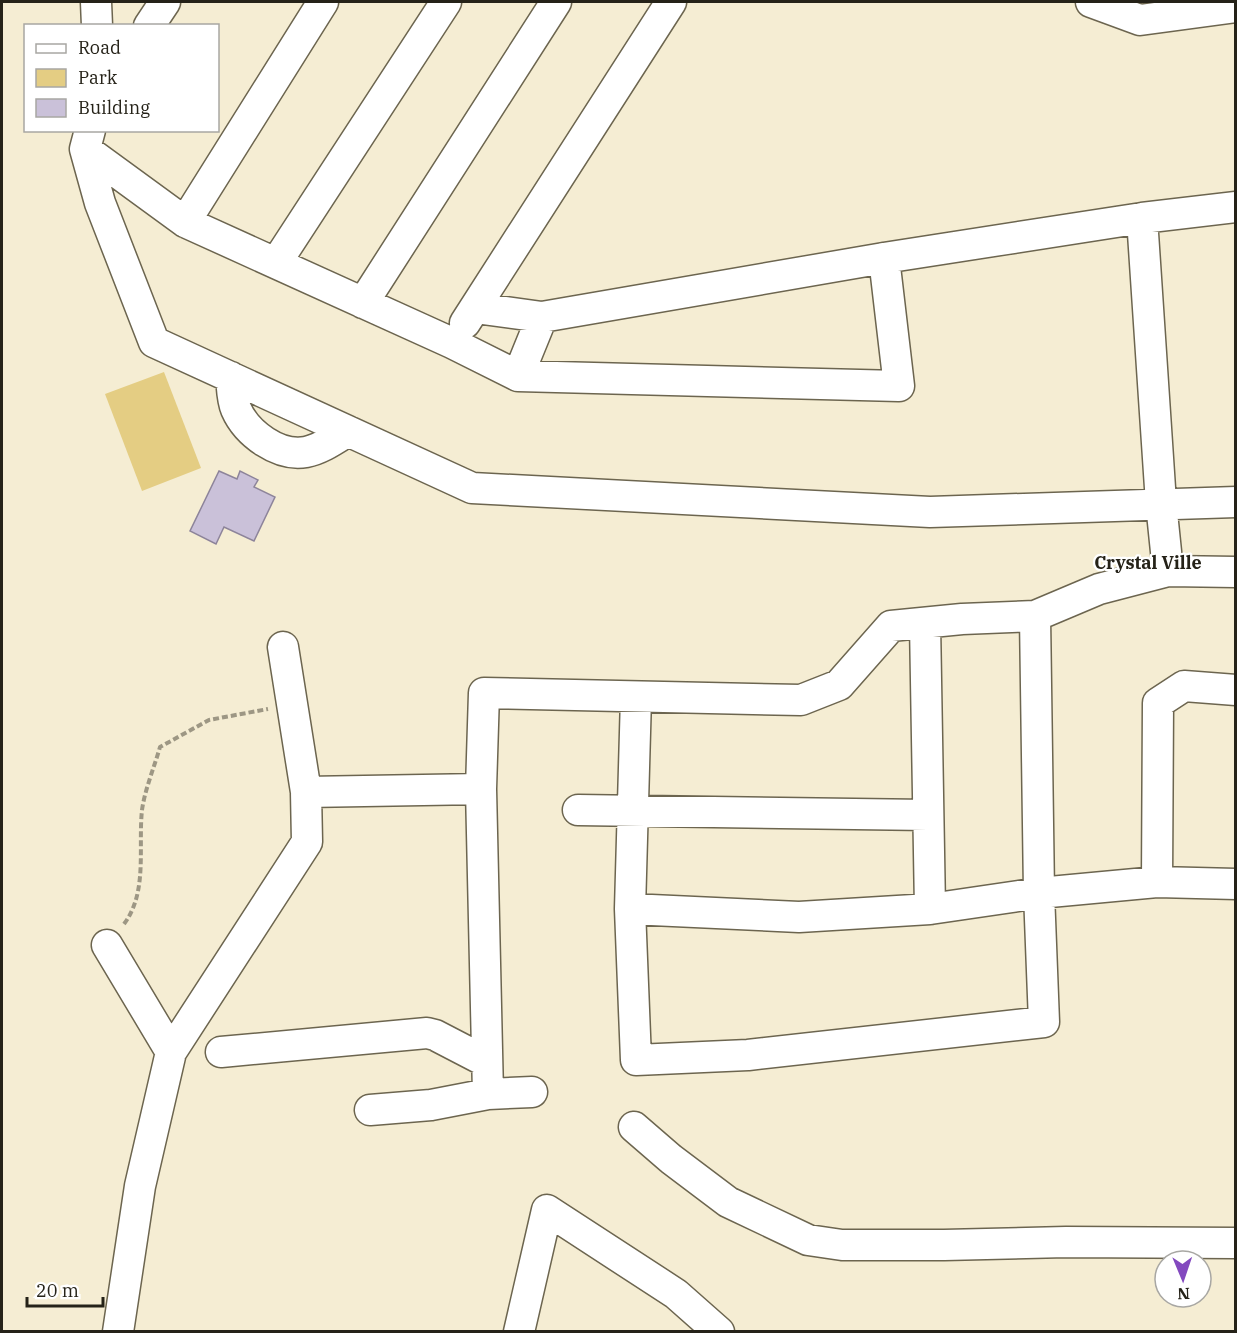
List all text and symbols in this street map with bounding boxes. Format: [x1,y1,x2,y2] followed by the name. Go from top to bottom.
[24,24,219,132] legend
[78,36,121,59] text: Road
[78,66,118,89] text: Park
[78,96,150,119] text: Building
[1094,551,1202,574] district label: Crystal Ville
[1153,1249,1213,1309] north arrow
[27,1270,104,1308] scale bar
[36,1279,79,1302] text: 20 m
[1177,1284,1190,1304] text: N

